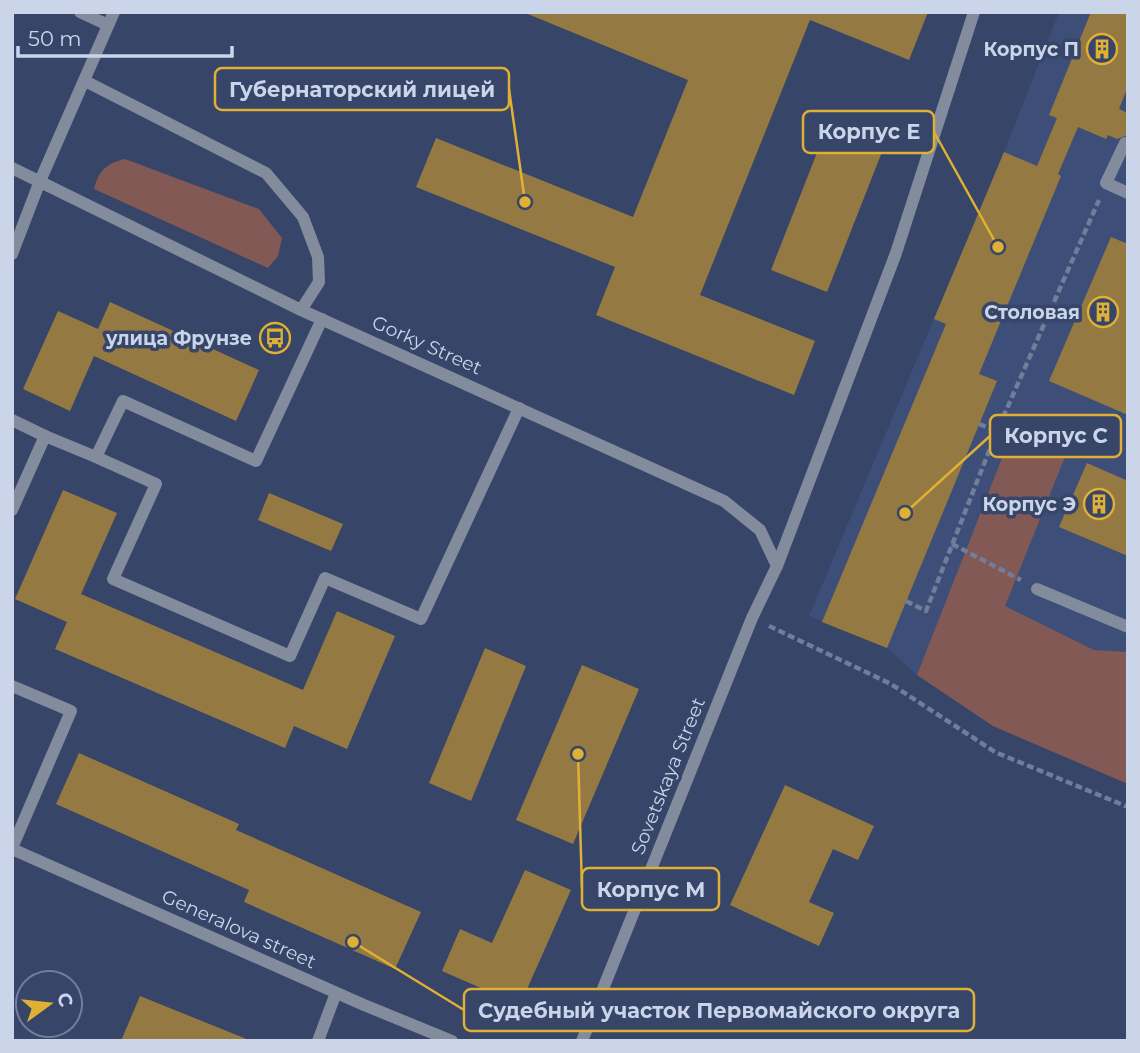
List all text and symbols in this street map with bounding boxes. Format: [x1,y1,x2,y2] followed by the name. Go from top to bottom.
[18,14,231,58] scale bar
[28,26,82,51] text: 50 m
[1085,32,1119,66] building icon: Корпус П
[984,38,1079,61] place label: Корпус П
[215,68,509,110] callout: Губернаторский лицей
[229,77,495,102] text: Губернаторский лицей
[803,111,934,153] callout: Корпус Е
[818,119,920,144] text: Корпус Е
[1086,295,1120,329] building icon: Столовая
[984,301,1080,324] place label: Столовая
[369,311,486,380] street label: Gorky Street
[258,321,292,355] bus stop icon: улица Фрунзе
[105,327,252,350] place label: улица Фрунзе
[990,415,1121,457] callout: Корпус С
[1004,423,1108,448] text: Корпус С
[1082,487,1116,521] building icon: Корпус Э
[982,493,1076,516] place label: Корпус Э
[626,694,710,858] street label: Sovetskaya Street
[582,868,719,910] callout: Корпус M
[597,877,705,902] text: Корпус M
[158,885,320,973] street label: Generalova street
[14,969,84,1039] north arrow
[464,989,974,1031] callout: Судебный участок Первомайского округа
[52,990,78,1010] text: С
[478,998,960,1023] text: Судебный участок Первомайского округа

